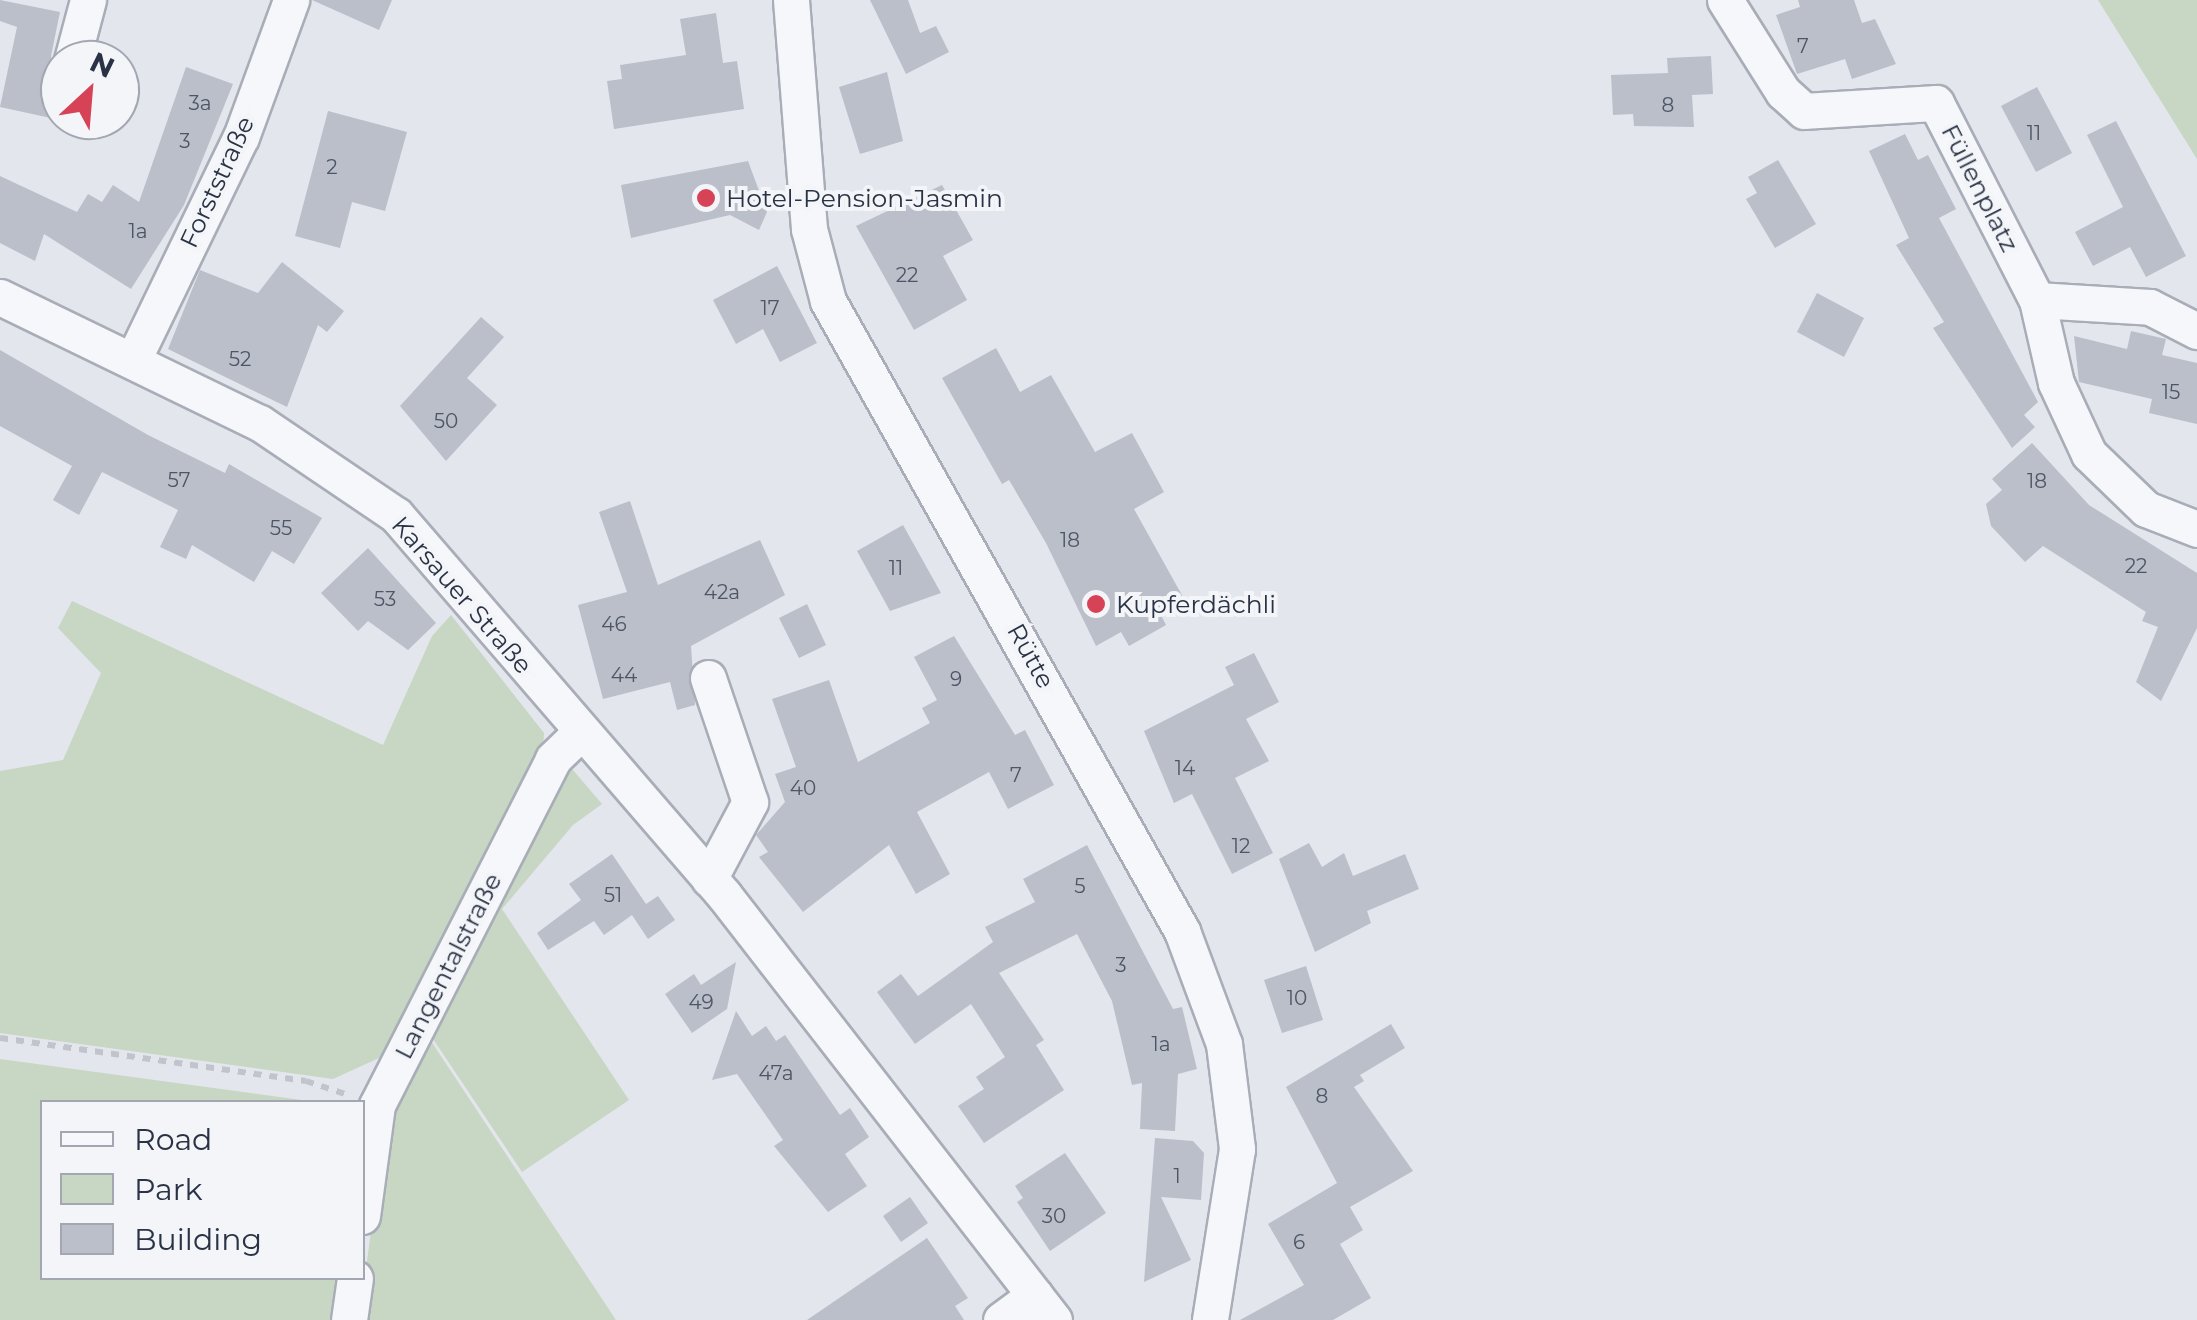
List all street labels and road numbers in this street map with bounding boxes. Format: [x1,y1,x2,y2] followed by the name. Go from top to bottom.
[174,112,260,252] street label: Forststraße
[1935,119,2025,257] street label: Füllenplatz
[386,510,538,680] street label: Karsauer Straße
[1001,618,1061,694] street label: Rütte
[388,868,508,1064] street label: Langentalstraße

